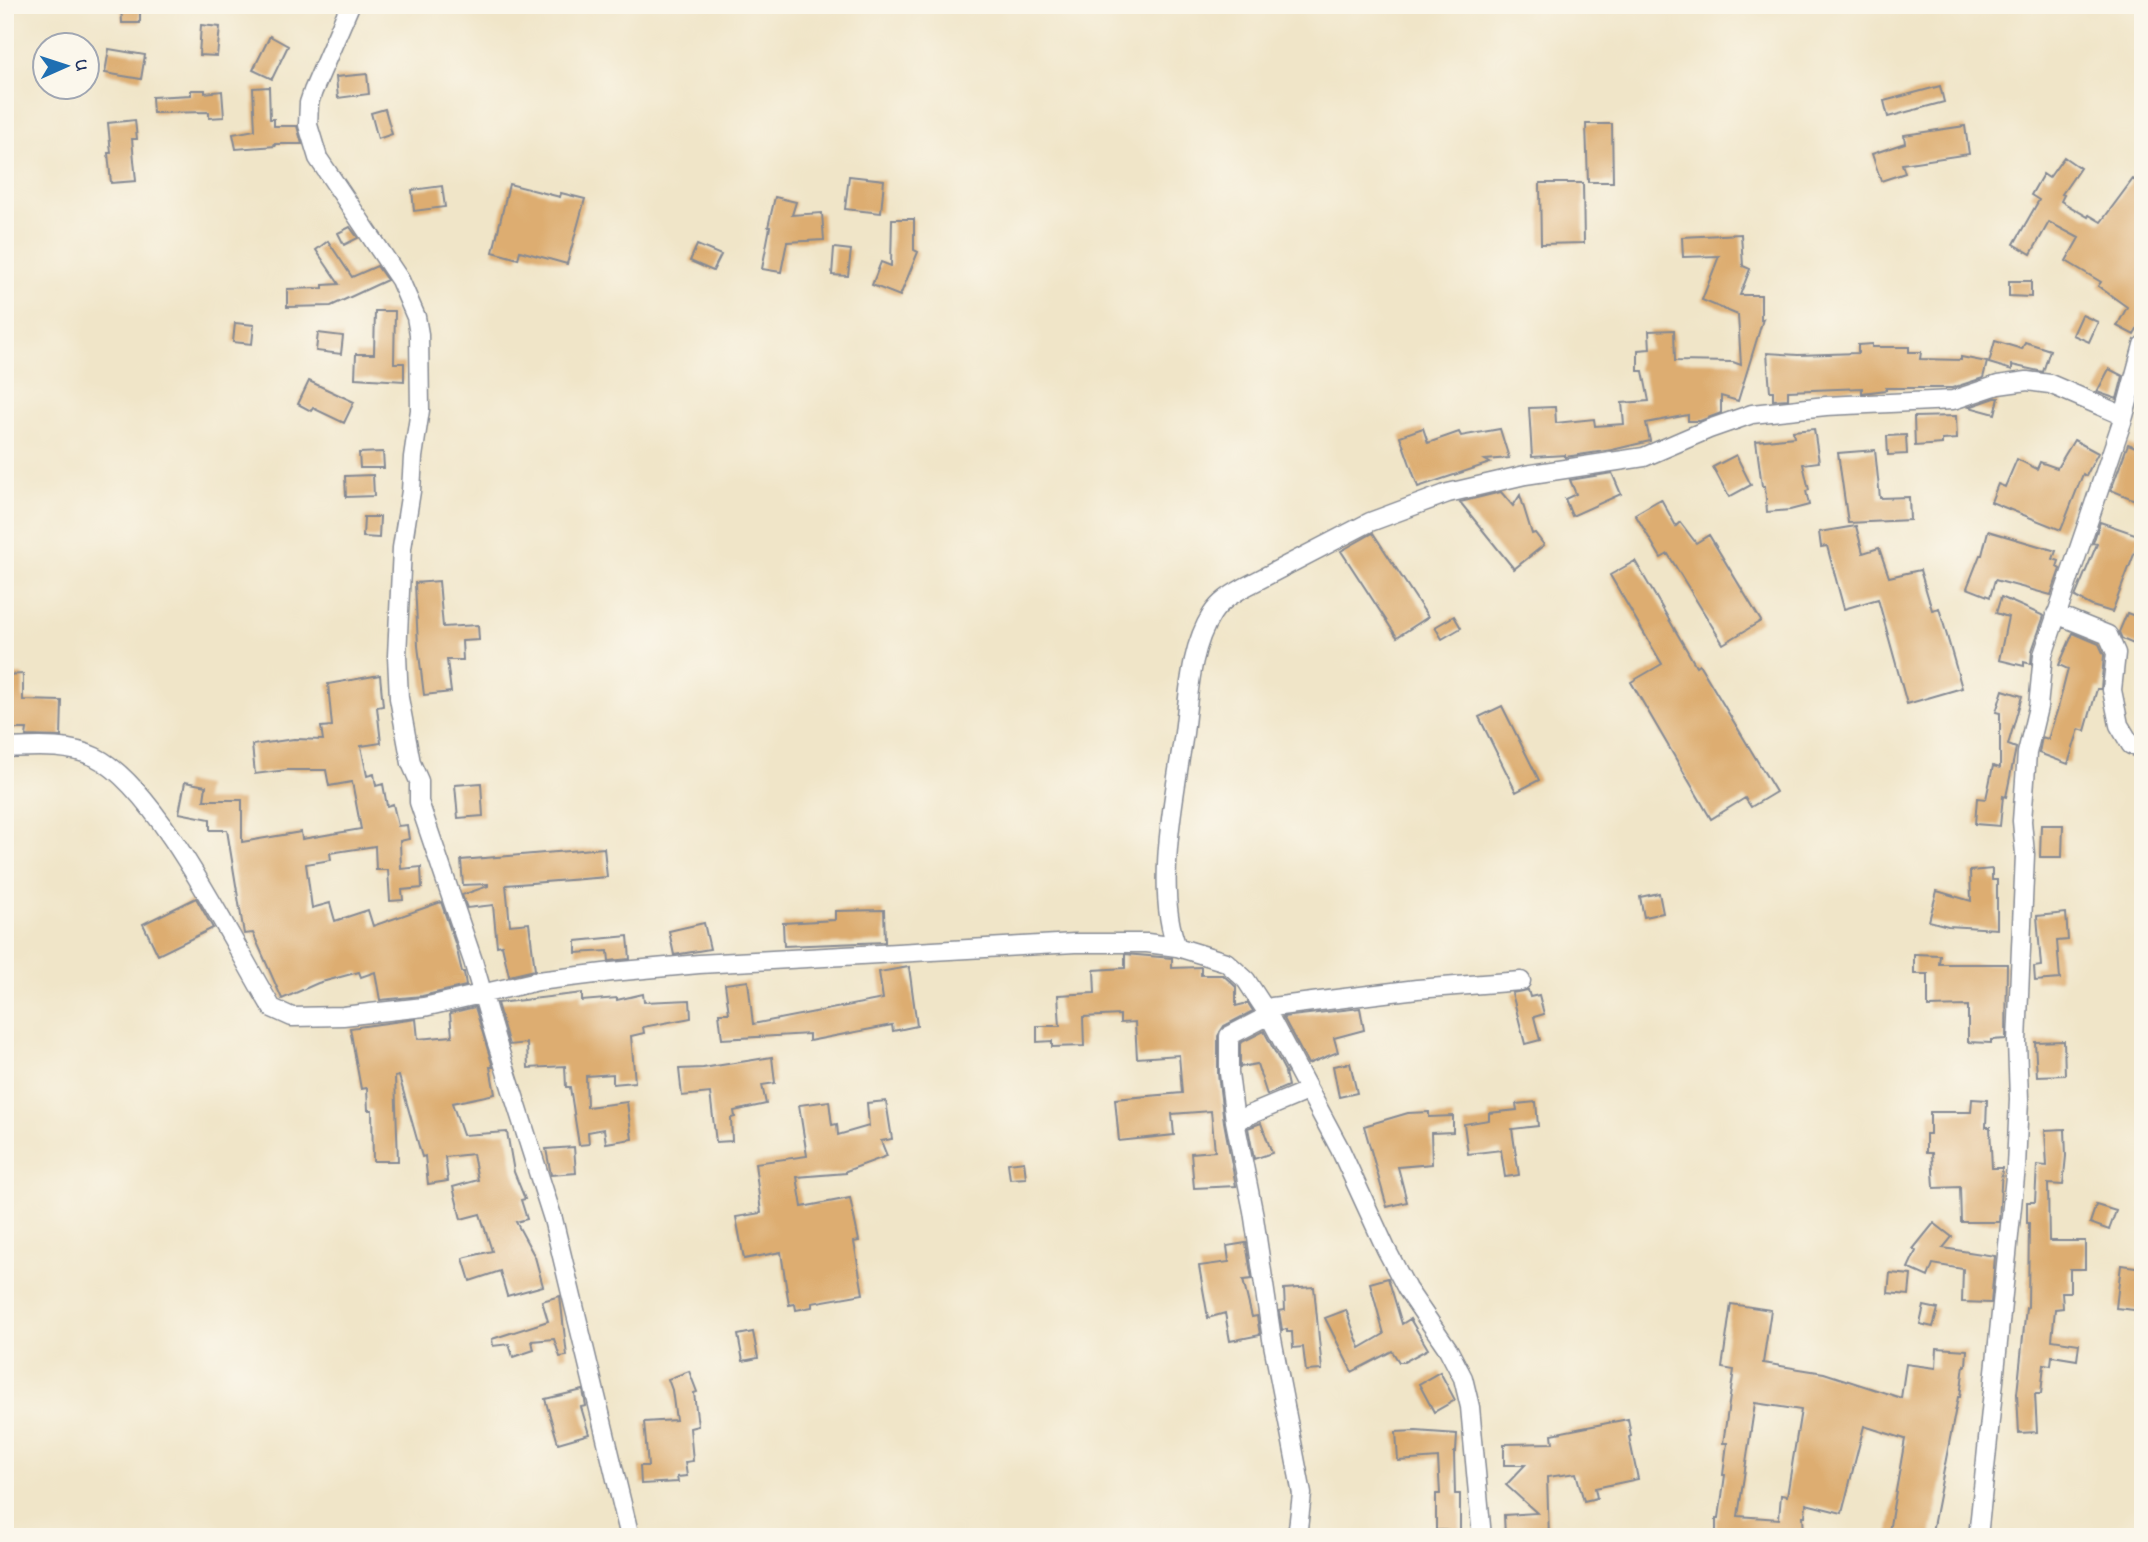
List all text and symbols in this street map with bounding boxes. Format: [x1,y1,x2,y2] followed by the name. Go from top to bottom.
[32,32,102,102] north arrow
[67,59,94,72] text: U

